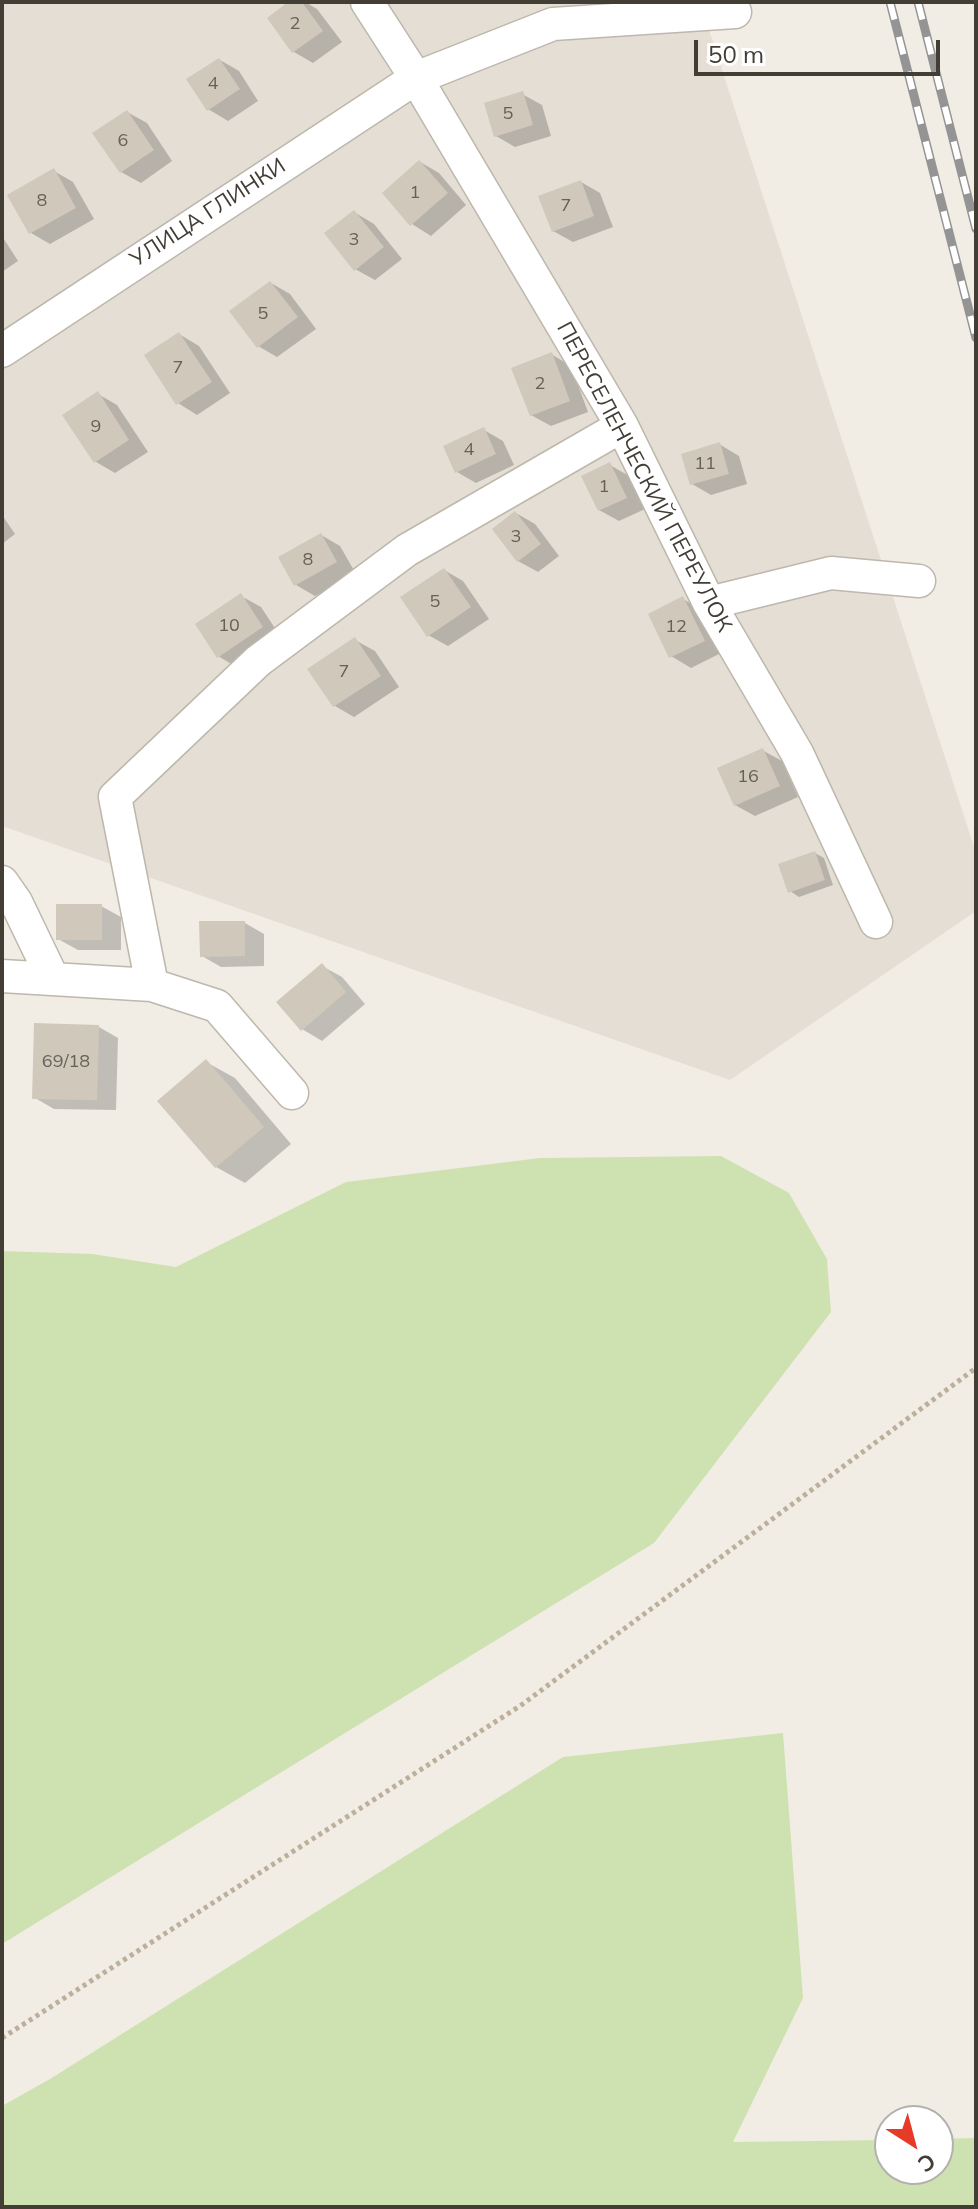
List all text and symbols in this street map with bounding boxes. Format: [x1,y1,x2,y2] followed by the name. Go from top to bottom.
[290,13,300,35] house number: 2
[698,24,944,74] scale bar
[708,39,764,69] text: 50 m
[208,73,218,95] house number: 4
[503,103,513,125] house number: 5
[118,130,128,152] house number: 6
[125,153,291,273] street label: УЛИЦА ГЛИНКИ
[410,182,420,204] house number: 1
[37,190,47,212] house number: 8
[561,195,571,217] house number: 7
[349,229,359,251] house number: 3
[258,303,268,325] house number: 5
[551,317,737,637] street label: ПЕРЕСЕЛЕНЧЕСКИЙ ПЕРЕУЛОК
[173,357,183,379] house number: 7
[535,373,545,395] house number: 2
[91,416,101,438] house number: 9
[464,439,474,461] house number: 4
[694,453,716,475] house number: 11
[599,476,609,498] house number: 1
[511,526,521,548] house number: 3
[303,549,313,571] house number: 8
[430,591,440,613] house number: 5
[218,615,240,637] house number: 10
[665,616,687,638] house number: 12
[339,661,349,683] house number: 7
[737,766,759,788] house number: 16
[42,1051,90,1073] house number: 69/18
[874,2105,954,2185] north arrow
[913,2147,941,2179] text: С

